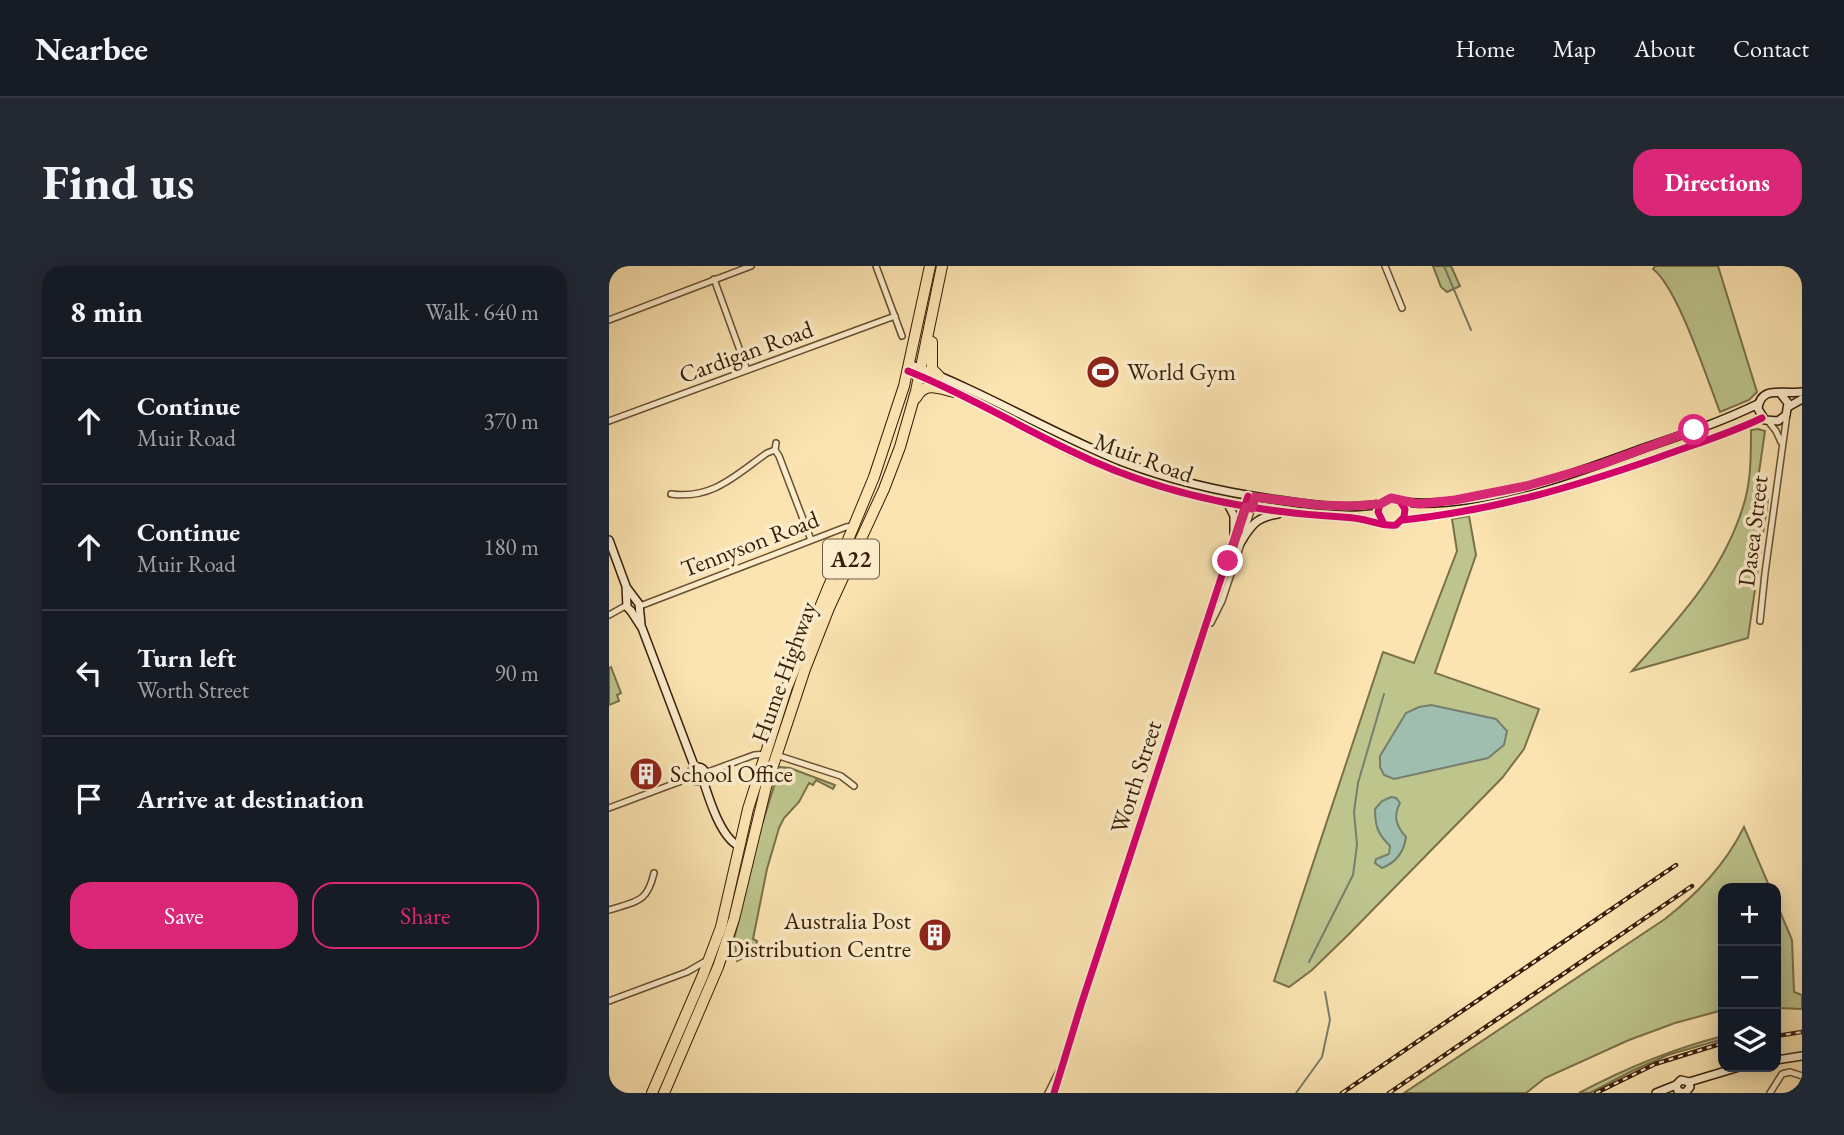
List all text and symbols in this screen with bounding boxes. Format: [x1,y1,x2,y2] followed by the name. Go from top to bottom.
[35,27,148,70] text: Nearbee
[1455,33,1515,64] text: Home
[1553,33,1596,64] text: Map
[1634,33,1695,64] text: About
[1733,33,1809,64] text: Contact
[1633,149,1802,216] button: Directions
[42,150,194,214] text: Find us
[70,292,143,331] text: 8 min
[425,297,539,327] text: Walk · 640 m
[675,313,818,390] street label: Cardigan Road
[1084,353,1122,391] sports icon: World Gym
[1127,356,1236,387] place label: World Gym
[137,389,240,423] text: Continue
[70,402,108,440] icon: ahead
[483,406,539,436] text: 370 m
[1678,414,1709,445] route start
[137,423,236,453] text: Muir Road
[1090,425,1199,490] street label: Muir Road
[1730,473,1775,588] street label: Dasea Street
[677,503,824,584] street label: Tennyson Road
[137,515,240,549] text: Continue
[70,528,108,566] icon: ahead
[483,532,539,562] text: 180 m
[823,540,879,578] road number: A22
[1212,545,1243,576] route end
[137,549,236,579] text: Muir Road
[744,596,824,747] street label: Hume Highway
[137,641,236,675] text: Turn left
[70,654,108,692] icon: left
[494,658,539,688] text: 90 m
[137,675,249,705] text: Worth Street
[1103,716,1168,837] street label: Worth Street
[627,755,665,793] building icon: School Office
[670,758,793,789] place label: School Office
[70,780,108,818] icon: arrive
[137,782,364,816] text: Arrive at destination
[70,882,298,949] button: Save
[312,882,539,949] button: Share
[1718,883,1781,1072] map controls
[1718,883,1781,946] button: +
[726,905,911,964] place label: Australia Post Distribution Centre
[916,916,954,954] building icon: Australia Post Distribution Centre
[1718,946,1781,1009] button: −
[1718,1009,1781,1072] button: layers

